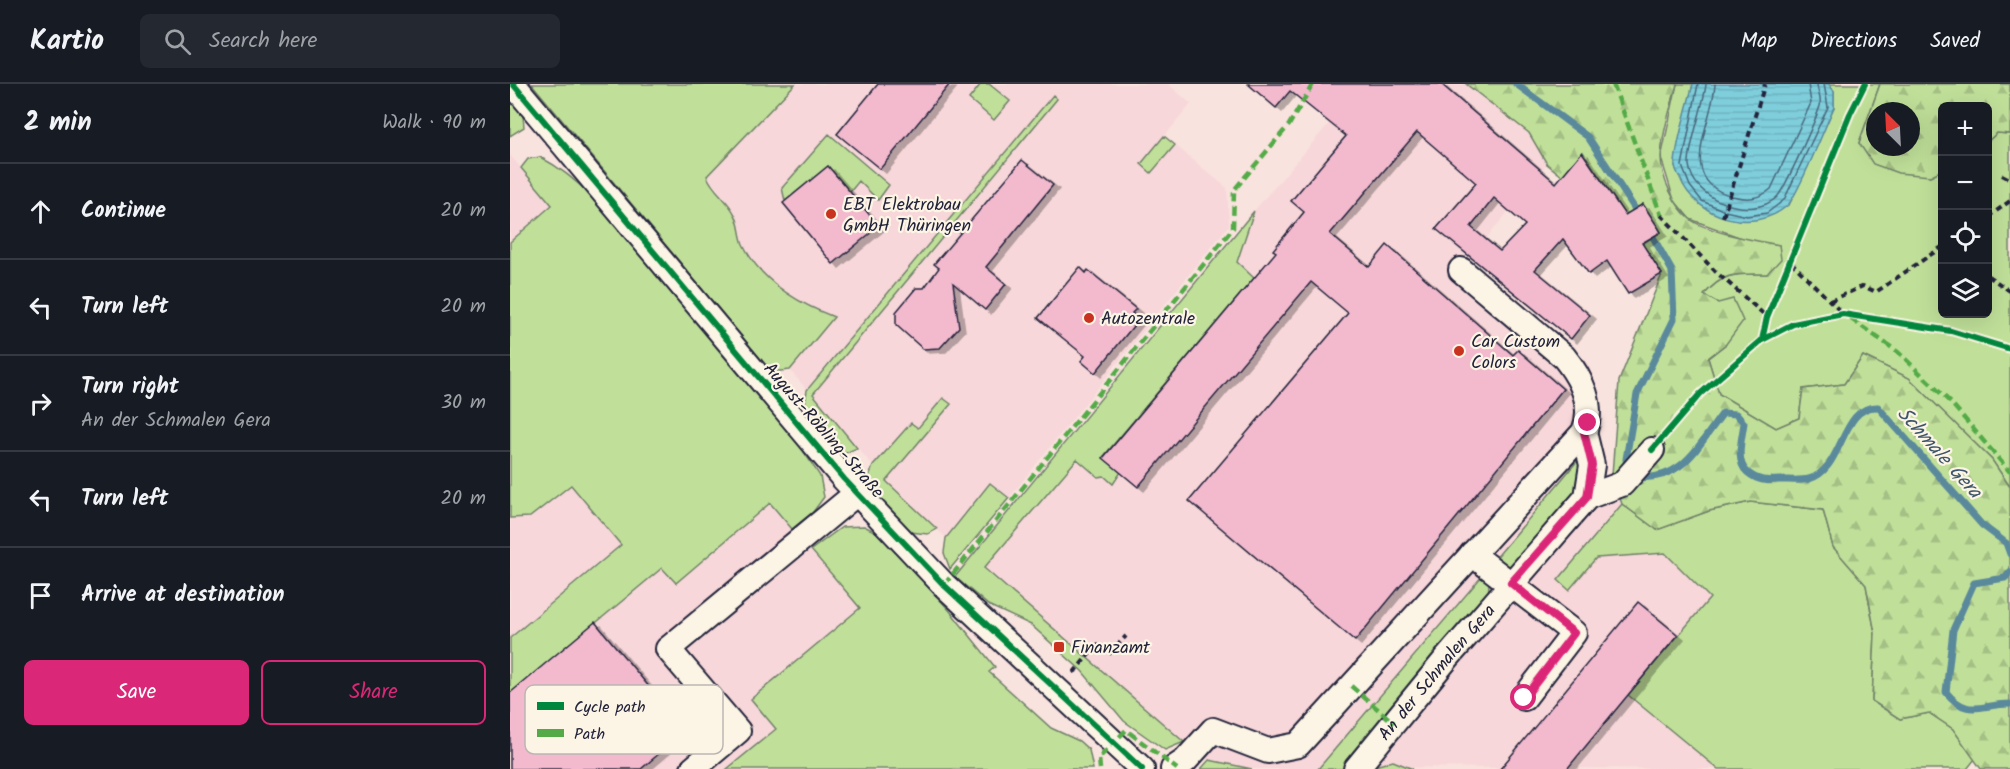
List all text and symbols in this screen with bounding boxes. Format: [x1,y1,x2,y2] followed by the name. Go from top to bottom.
[140,14,560,68] search box
[30,19,104,64] text: Kartio
[209,24,317,59] text: Search here
[161,25,194,58] icon: search
[1741,25,1777,58] text: Map
[1810,25,1897,58] text: Directions
[1930,25,1980,58] text: Saved
[24,102,92,144] text: 2 min
[1866,102,1920,156] north arrow
[1938,102,1992,318] map controls
[1938,102,1992,156] button: +
[382,107,486,139] text: Walk · 90 m
[1938,156,1992,210] button: −
[843,191,971,241] place label: EBT Elektrobau GmbH Thüringen
[81,194,166,229] text: Continue
[24,195,57,228] icon: ahead
[440,195,486,227] text: 20 m
[824,207,838,221] marker: EBT Elektrobau GmbH Thüringen
[1938,210,1992,264] button: locate
[1938,264,1992,318] button: layers
[81,290,168,325] text: Turn left
[24,291,57,324] icon: left
[440,291,486,323] text: 20 m
[1101,305,1195,334] place label: Autozentrale
[1082,311,1096,325] marker: Autozentrale
[1471,328,1560,378] place label: Car Custom Colors
[1452,344,1466,358] marker: Car Custom Colors
[755,356,890,506] street label: August-Röbling-Straße
[81,370,179,405] text: Turn right
[24,387,57,420] icon: right
[441,387,486,419] text: 30 m
[1888,400,1990,508] water label: Schmale Gera
[81,405,271,437] text: An der Schmalen Gera
[1574,409,1600,435] route end
[81,482,168,517] text: Turn left
[24,483,57,516] icon: left
[440,483,486,515] text: 20 m
[81,578,284,613] text: Arrive at destination
[24,579,57,612] icon: arrive
[1372,598,1504,748] street label: An der Schmalen Gera
[1071,634,1151,663] place label: Finanzamt
[1052,640,1066,654] marker: Finanzamt
[24,660,249,725] button: Save
[261,660,486,725] button: Share
[1510,684,1536,710] route start
[525,685,723,754] legend
[574,695,646,720] text: Cycle path
[574,722,605,747] text: Path

